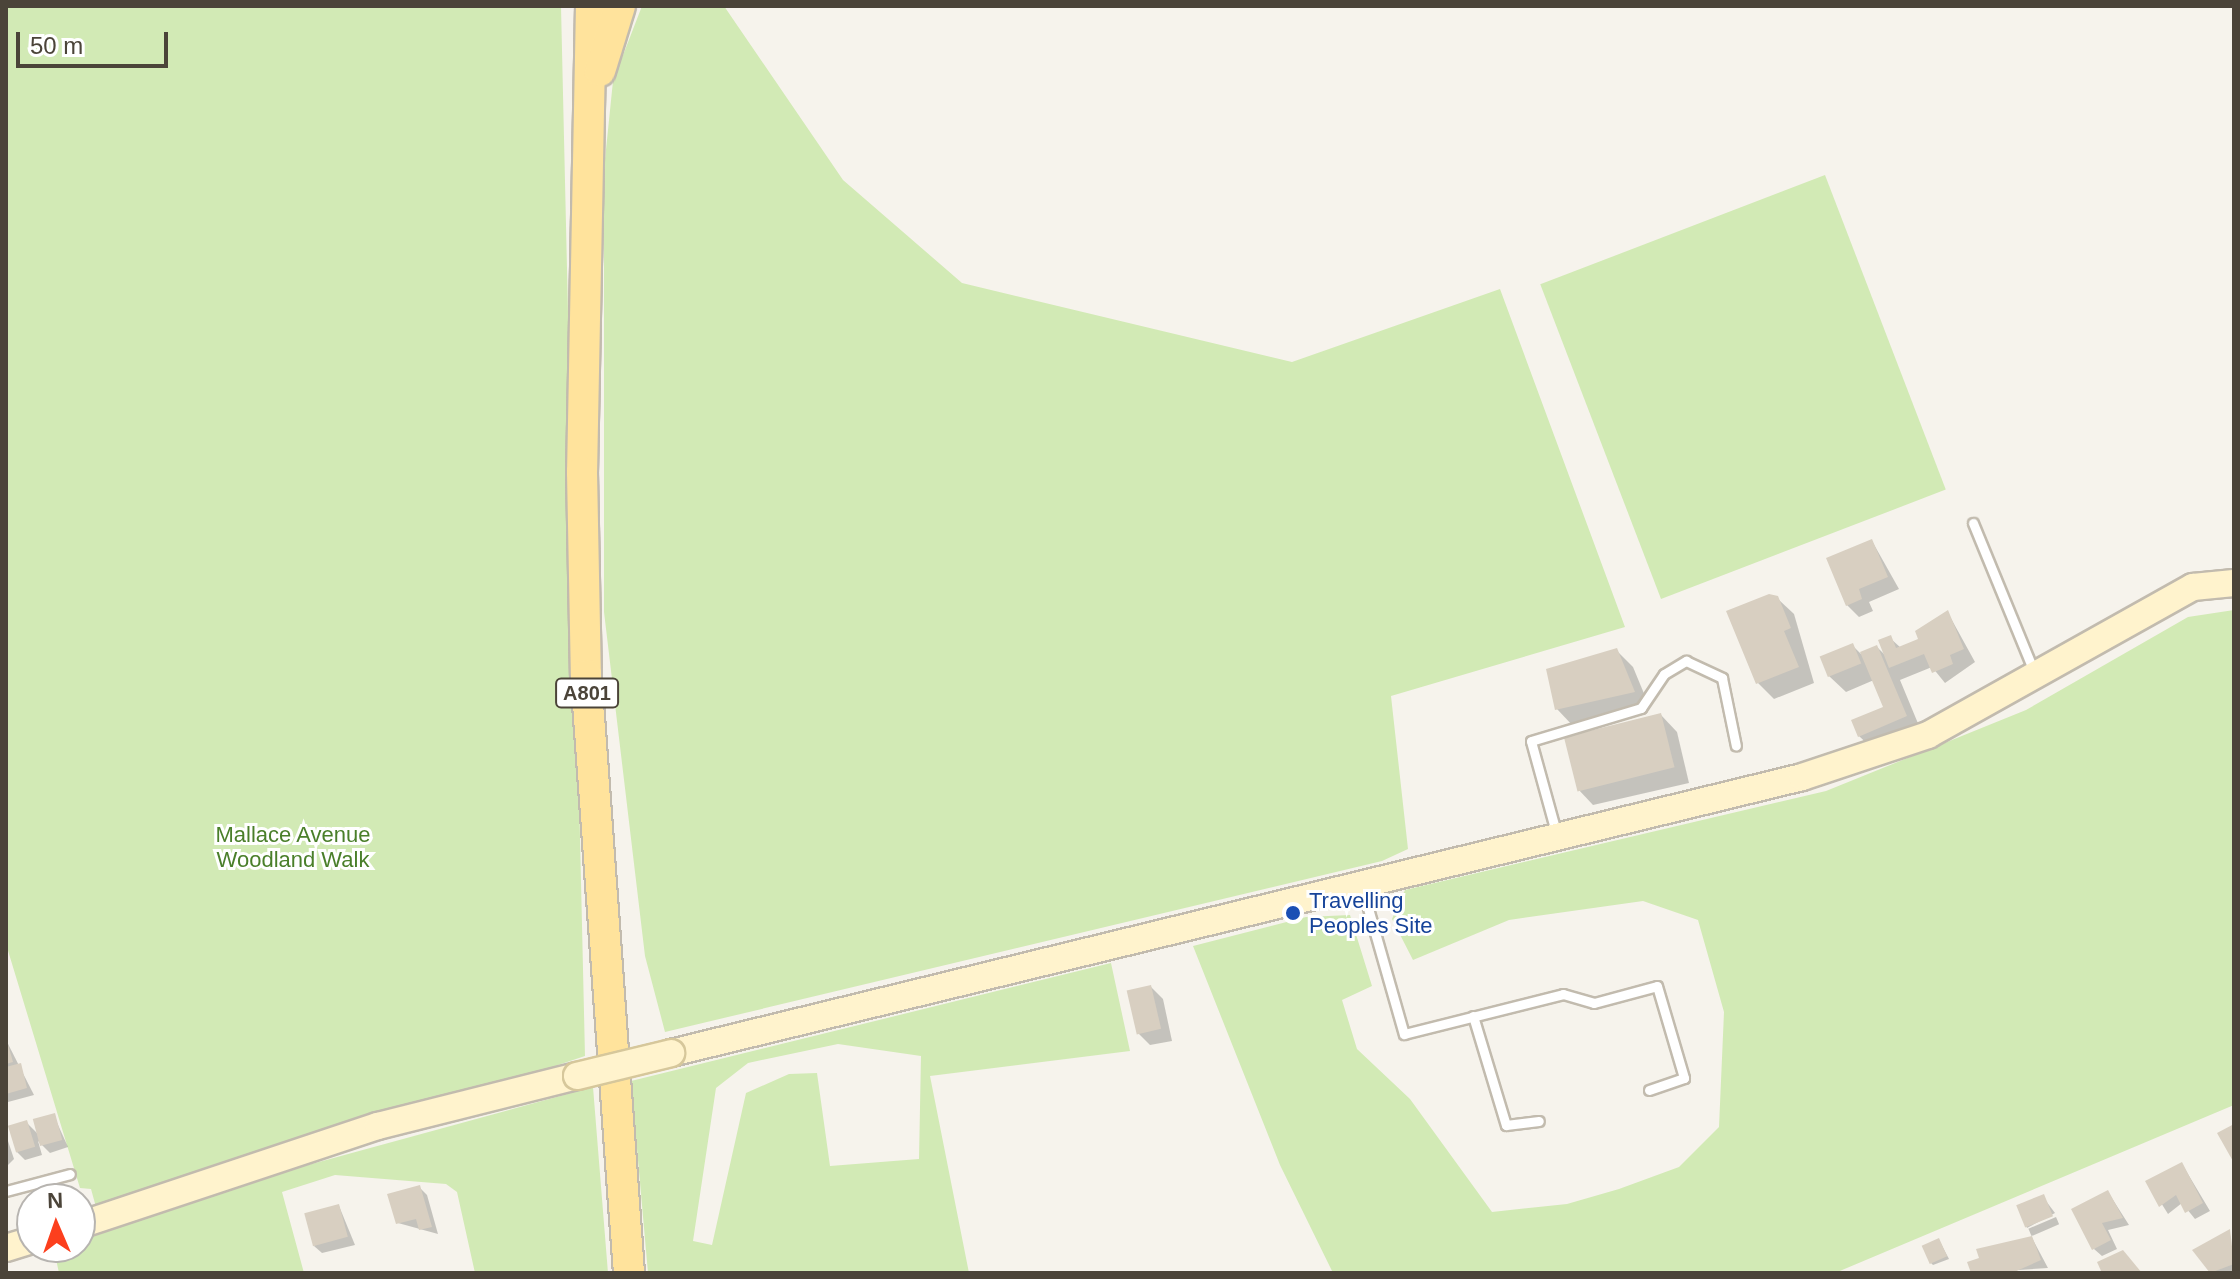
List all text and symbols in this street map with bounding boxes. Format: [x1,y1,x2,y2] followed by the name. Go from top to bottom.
[20,16,172,66] scale bar
[30,32,83,59] text: 50 m
[555,677,619,709] road number: A801
[215,821,371,872] park label: Mallace Avenue Woodland Walk
[1309,887,1433,938] place label: Travelling Peoples Site
[1284,904,1302,922] marker: Travelling Peoples Site
[16,1183,96,1263] north arrow
[47,1188,64,1213] text: N

